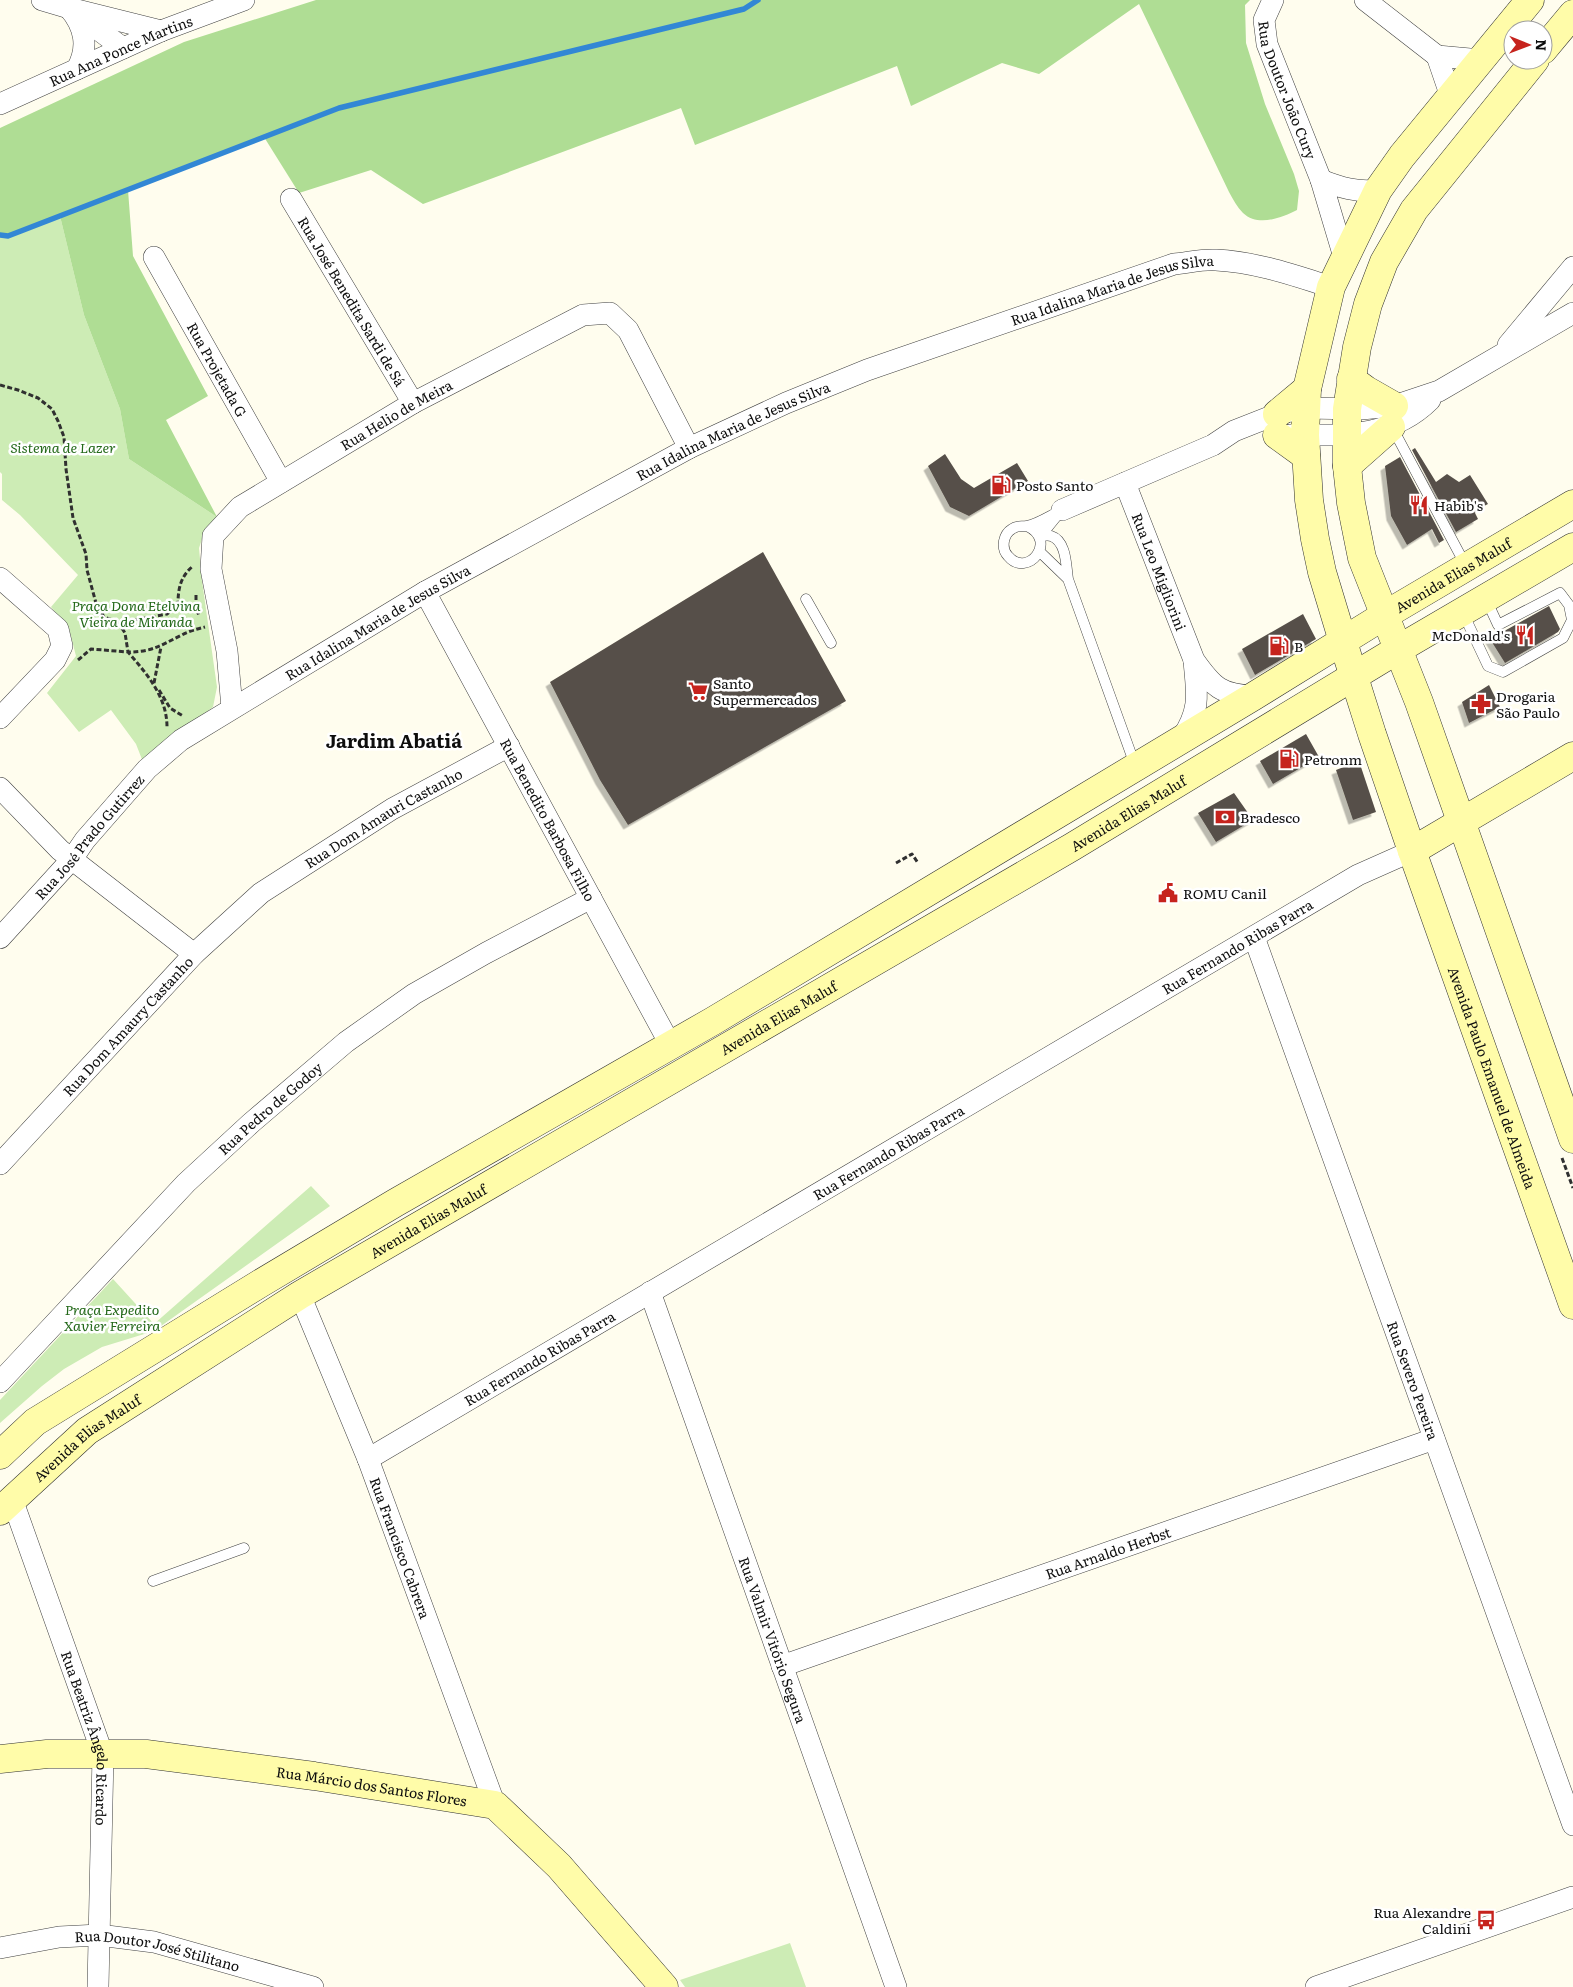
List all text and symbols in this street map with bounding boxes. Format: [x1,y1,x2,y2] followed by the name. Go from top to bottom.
[46,10,195,91] street label: Rua Ana Ponce Martins
[1254,20,1322,163] street label: Rua Doutor João Cury
[1503,20,1553,70] north arrow
[1532,39,1552,52] text: N
[294,213,411,390] street label: Rua José Benedita Sardi de Sá
[1008,250,1214,330] street label: Rua Idalina Maria de Jesus Silva
[183,318,252,421] street label: Rua Projetada G
[336,374,456,455] street label: Rua Helio de Meira
[632,376,833,485] street label: Rua Idalina Maria de Jesus Silva
[10,437,116,457] park label: Sistema de Lazer
[990,474,1012,496] fuel station icon: Posto Santo
[1016,475,1093,495] place label: Posto Santo
[1408,494,1430,516] restaurant icon: Habib's
[1434,495,1483,515] place label: Habib's
[1127,510,1192,634] street label: Rua Leo Migliorini
[1391,532,1516,617] street label: Avenida Elias Maluf
[281,559,474,685] street label: Rua Idalina Maria de Jesus Silva
[72,595,200,631] park label: Praça Dona Etelvina Vieira de Miranda
[1514,624,1536,646] restaurant icon: McDonald's
[1431,625,1510,645] place label: McDonald's
[1268,635,1290,657] fuel station icon: B
[1294,636,1303,656] place label: B
[713,673,817,709] place label: Santo Supermercados
[687,680,709,702] supermarket icon: Santo Supermercados
[1496,686,1560,722] place label: Drogaria São Paulo
[1470,693,1492,715] pharmacy icon: Drogaria São Paulo
[326,726,462,754] district label: Jardim Abatiá
[496,735,601,905] street label: Rua Benedito Barbosa Filho
[1278,748,1300,770] fuel station icon: Petronm
[1304,749,1363,769] place label: Petronm
[300,763,466,873] street label: Rua Dom Amauri Castanho
[1066,769,1191,856] street label: Avenida Elias Maluf
[30,770,148,904] street label: Rua José Prado Gutirrez
[1214,806,1236,828] bank icon: Bradesco
[1240,807,1300,827] place label: Bradesco
[1157,882,1179,904] public building icon: ROMU Canil
[1183,883,1267,903] place label: ROMU Canil
[1158,894,1317,999] street label: Rua Fernando Ribas Parra
[58,952,197,1100] street label: Rua Dom Amaury Castanho
[1444,964,1541,1192] street label: Avenida Paulo Emanuel de Almeida
[716,975,842,1059] street label: Avenida Elias Maluf
[213,1056,327,1159] street label: Rua Pedro de Godoy
[809,1100,968,1204] street label: Rua Fernando Ribas Parra
[366,1178,492,1262] street label: Avenida Elias Maluf
[64,1299,160,1335] park label: Praça Expedito Xavier Ferreira
[460,1305,619,1410] street label: Rua Fernando Ribas Parra
[1383,1318,1444,1443] street label: Rua Severo Pereira
[29,1388,146,1486] street label: Avenida Elias Maluf
[365,1474,436,1622] street label: Rua Francisco Cabrera
[1042,1521,1174,1584] street label: Rua Arnaldo Herbst
[735,1554,812,1726] street label: Rua Valmir Vitório Segura
[57,1648,113,1826] street label: Rua Beatriz Ângelo Ricardo
[275,1761,468,1810] street label: Rua Márcio dos Santos Flores
[1373,1902,1471,1938] place label: Rua Alexandre Caldini
[1475,1909,1497,1931] bus stop icon: Rua Alexandre Caldini
[74,1925,242,1976] street label: Rua Doutor José Stilitano

